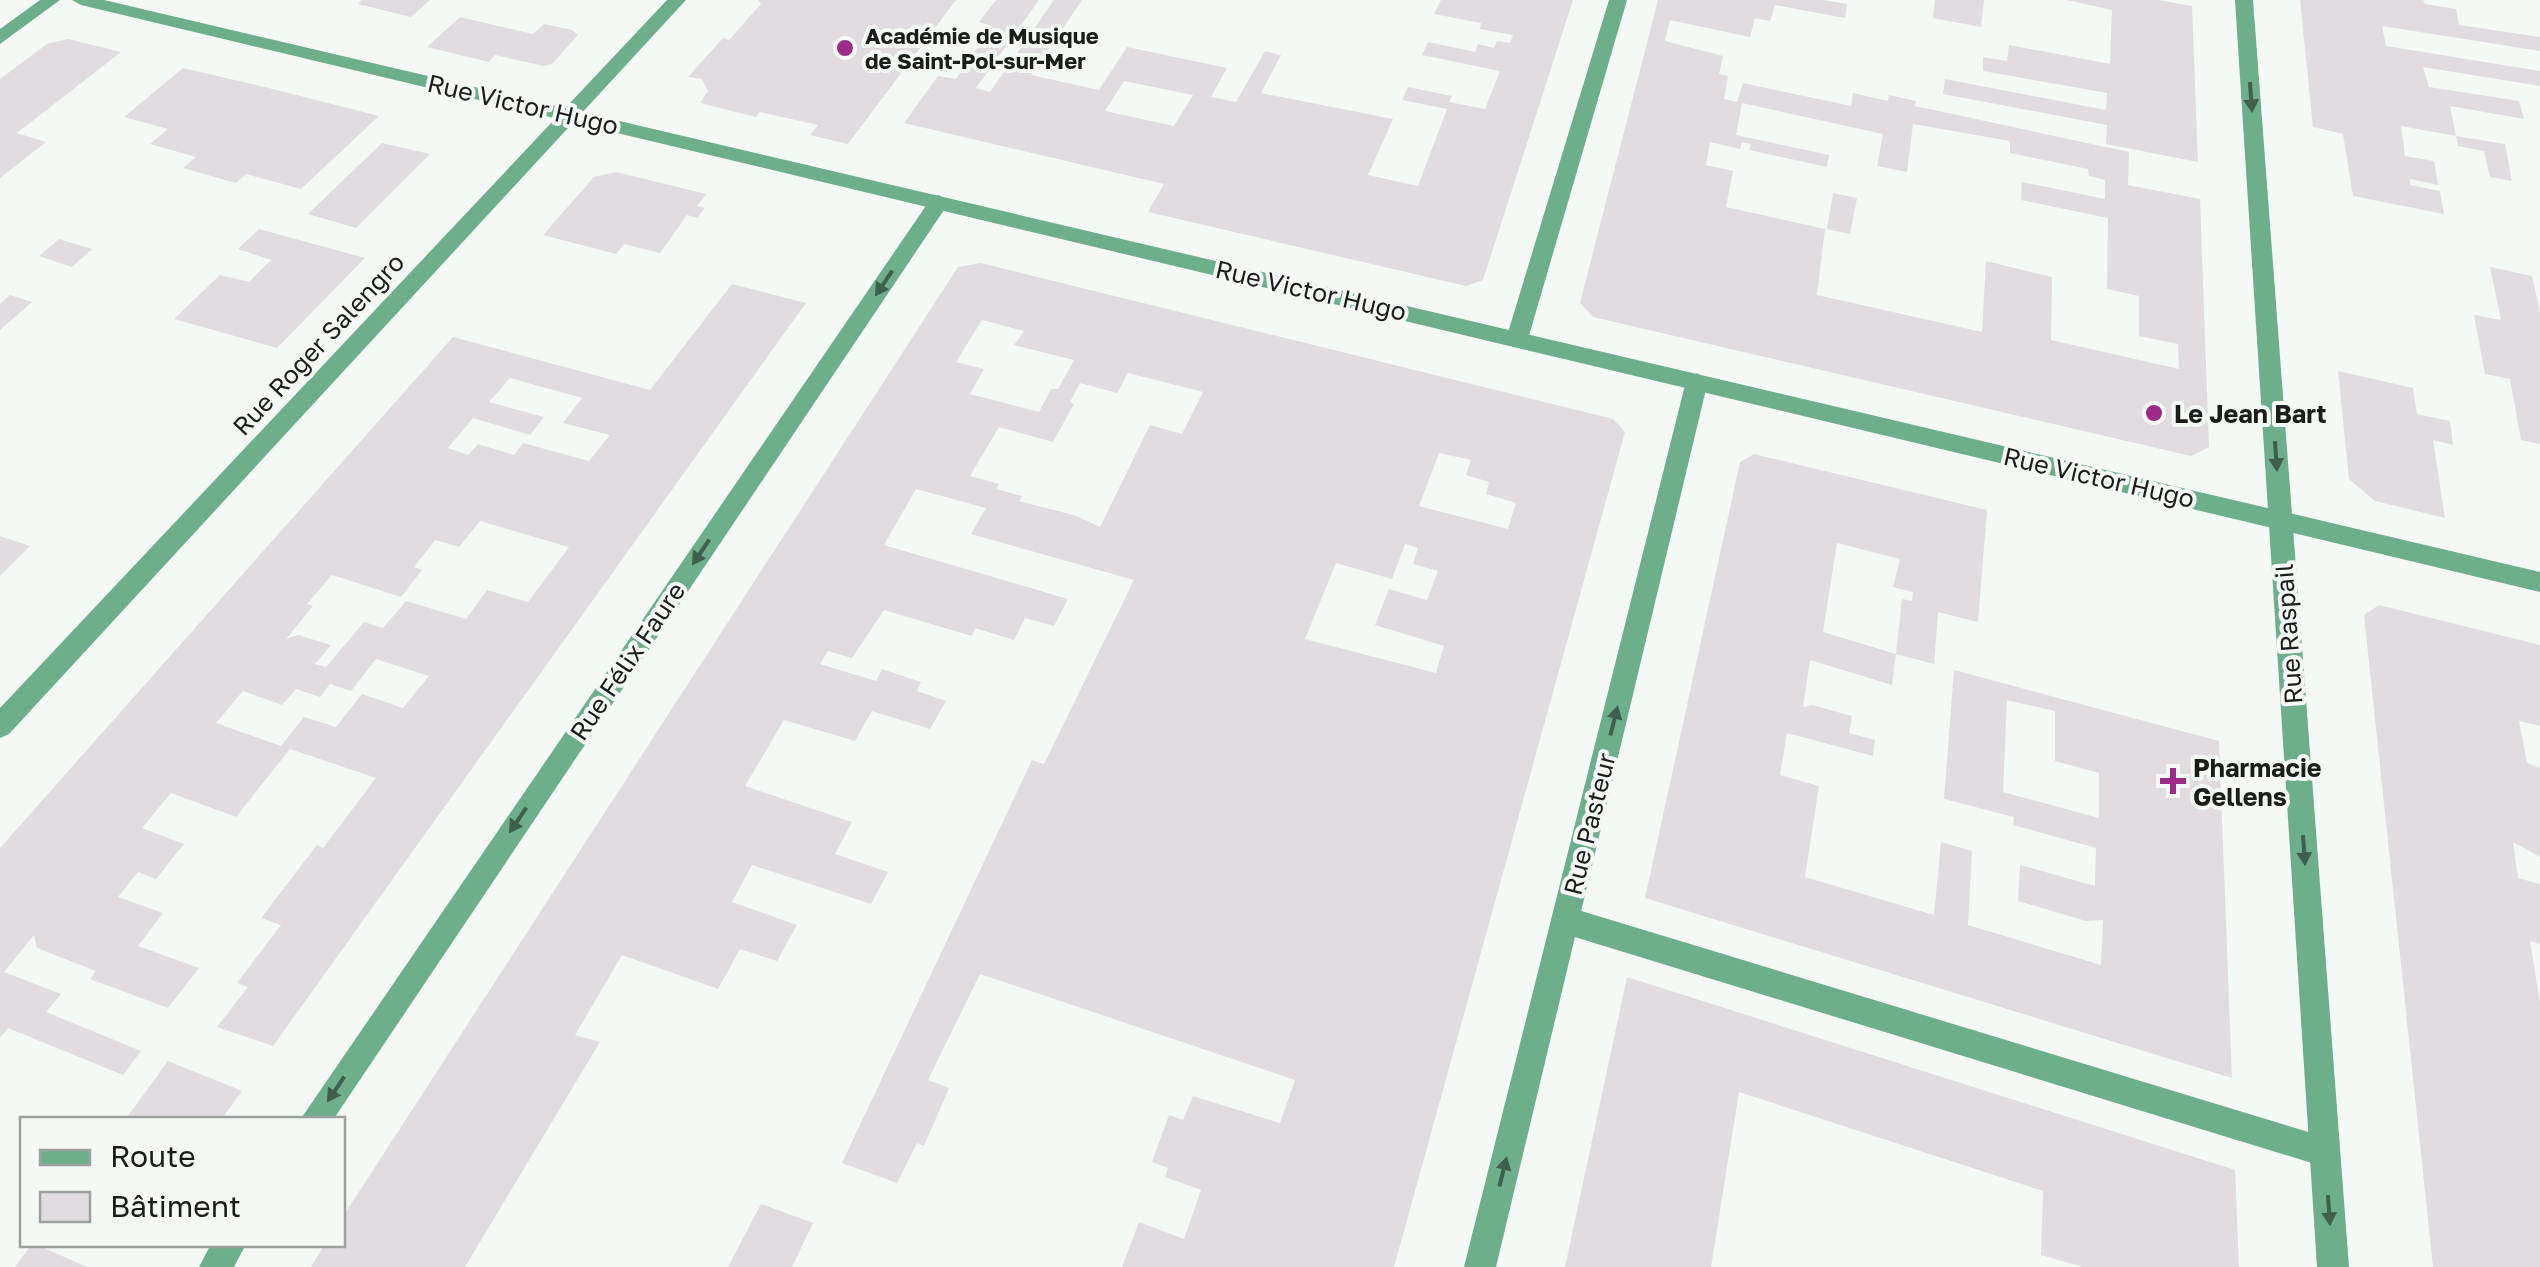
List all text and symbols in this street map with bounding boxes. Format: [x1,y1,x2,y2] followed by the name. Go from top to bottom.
[865,22,1099,74] place label: Académie de Musique de Saint-Pol-sur-Mer
[834,37,856,59] marker: Académie de Musique de Saint-Pol-sur-Mer
[425,67,621,141] street label: Rue Victor Hugo
[2243,82,2259,114] one-way arrow
[226,247,410,441] street label: Rue Roger Salengro
[1213,253,1409,327] street label: Rue Victor Hugo
[875,269,894,296] one-way arrow
[2174,398,2327,429] place label: Le Jean Bart
[2143,402,2165,424] marker: Le Jean Bart
[2001,440,2197,514] street label: Rue Victor Hugo
[2268,441,2284,473] one-way arrow
[692,538,711,565] one-way arrow
[2268,563,2308,705] street label: Rue Raspail
[563,576,691,746] street label: Rue Félix Faure
[1607,705,1622,736] one-way arrow
[1556,750,1622,898] street label: Rue Pasteur
[2193,752,2321,812] place label: Pharmacie Gellens
[2162,770,2184,792] marker: Pharmacie Gellens
[510,807,528,834] one-way arrow
[2296,835,2312,867] one-way arrow
[327,1075,346,1102] one-way arrow
[20,1117,345,1247] legend
[110,1138,196,1174] text: Route
[1496,1156,1511,1187] one-way arrow
[110,1188,241,1224] text: Bâtiment
[2321,1194,2337,1226] one-way arrow

